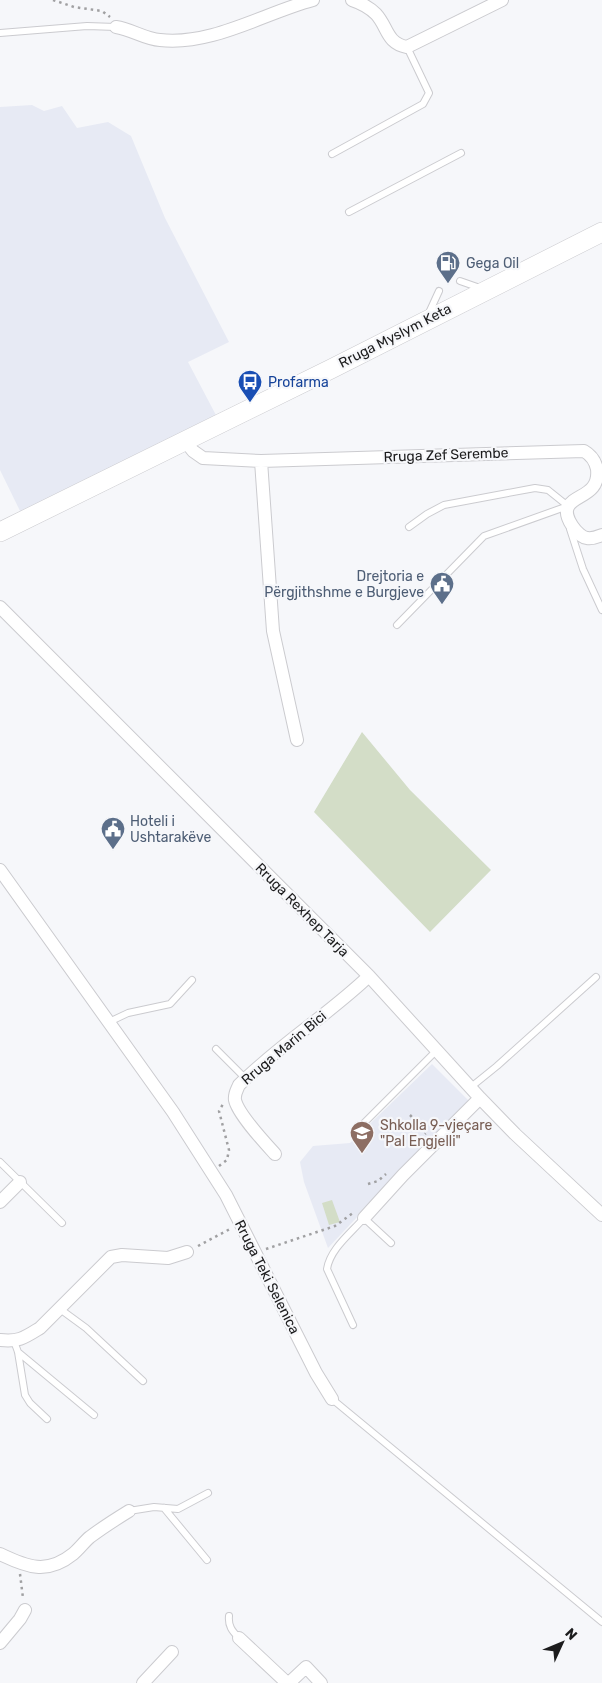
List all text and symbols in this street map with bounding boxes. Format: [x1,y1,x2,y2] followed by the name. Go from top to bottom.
[435,250,461,284] fuel station icon: Gega Oil
[466,255,519,272] place label: Gega Oil
[336,300,454,372] street label: Rruga Myslym Keta
[237,369,263,403] bus stop icon: Profarma
[268,374,329,391] place label: Profarma
[383,444,509,466] street label: Rruga Zef Serembe
[264,568,424,601] place label: Drejtoria e Përgjithshme e Burgjeve
[429,571,455,605] public building icon: Drejtoria e Përgjithshme e Burgjeve
[130,813,211,846] place label: Hoteli i Ushtarakëve
[100,816,126,850] public building icon: Hoteli i Ushtarakëve
[252,860,352,960] street label: Rruga Rexhep Tarja
[238,1007,330,1089] street label: Rruga Marin Bici
[380,1117,492,1150] place label: Shkolla 9-vjeçare "Pal Engjelli"
[349,1120,375,1154] school or university icon: Shkolla 9-vjeçare "Pal Engjelli"
[231,1217,303,1337] street label: Rruga Teki Selenica
[537,1618,587,1668] north arrow
[561,1625,581,1644] text: N

